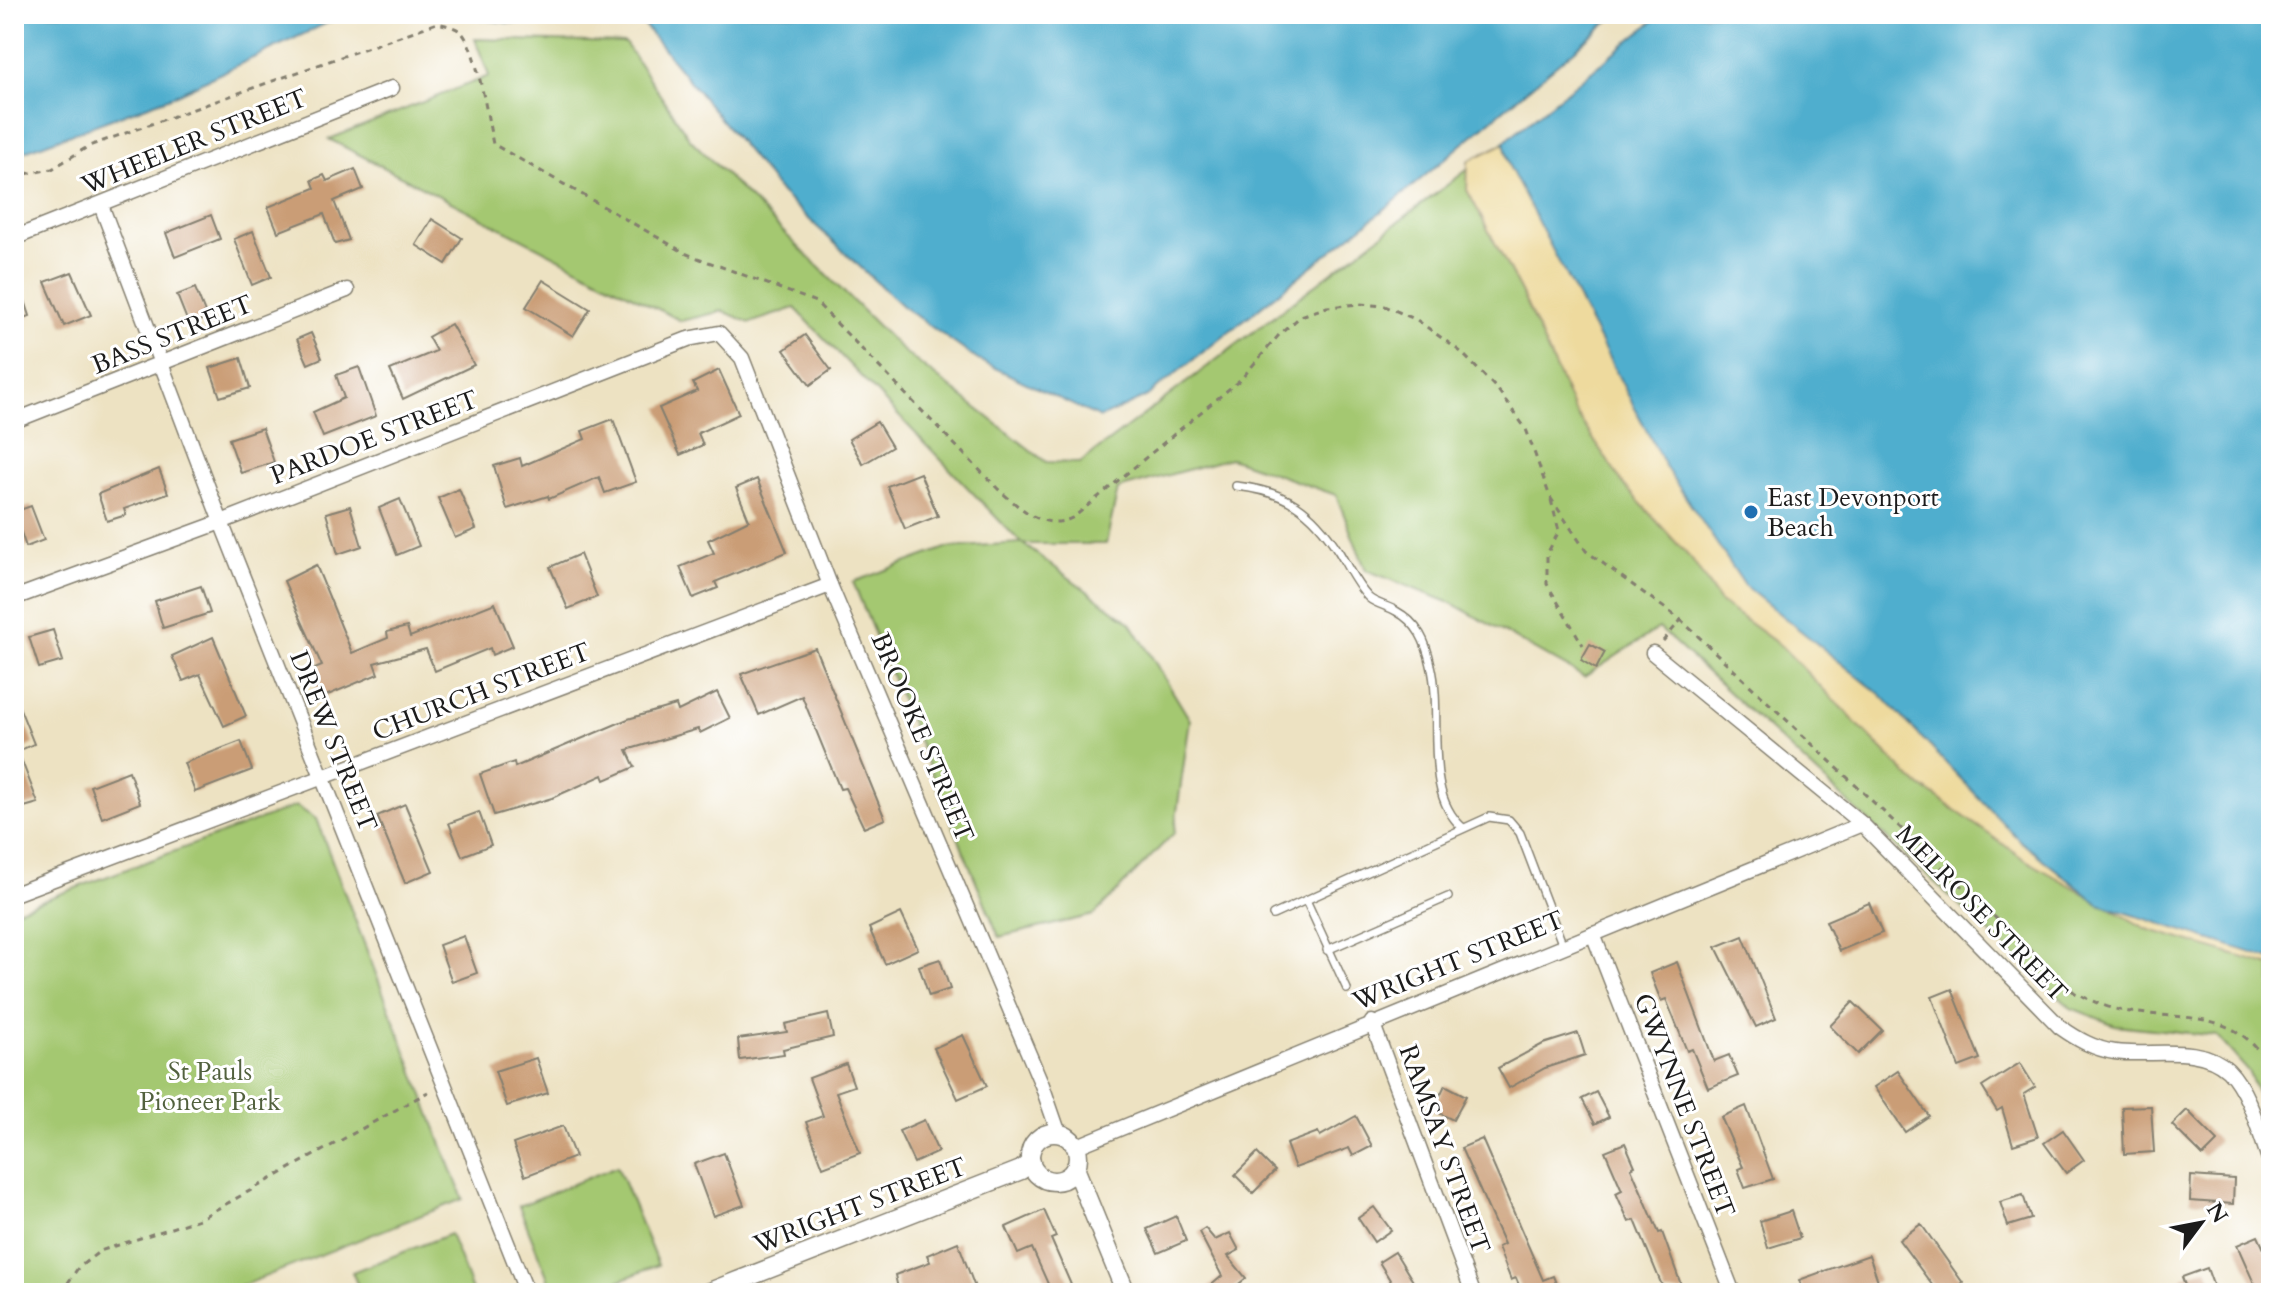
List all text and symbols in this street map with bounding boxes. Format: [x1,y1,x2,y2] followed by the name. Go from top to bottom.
[75,80,312,203] street label: WHEELER STREET
[87,286,258,383] street label: BASS STREET
[265,382,483,493] street label: PARDOE STREET
[1767,480,1939,545] place label: East Devonport Beach
[1742,503,1760,521] marker: East Devonport Beach
[863,627,982,847] street label: BROOKE STREET
[367,634,595,749] street label: CHURCH STREET
[281,646,386,837] street label: DREW STREET
[1888,817,2076,1010] street label: MELROSE STREET
[1346,902,1569,1019] street label: WRIGHT STREET
[1626,988,1743,1222] street label: GWYNNE STREET
[1390,1040,1499,1259] street label: RAMSAY STREET
[139,1054,281,1119] park label: St Pauls Pioneer Park
[748,1149,972,1263] street label: WRIGHT STREET
[2161,1183,2241,1263] north arrow
[2199,1197,2235,1229] text: N

